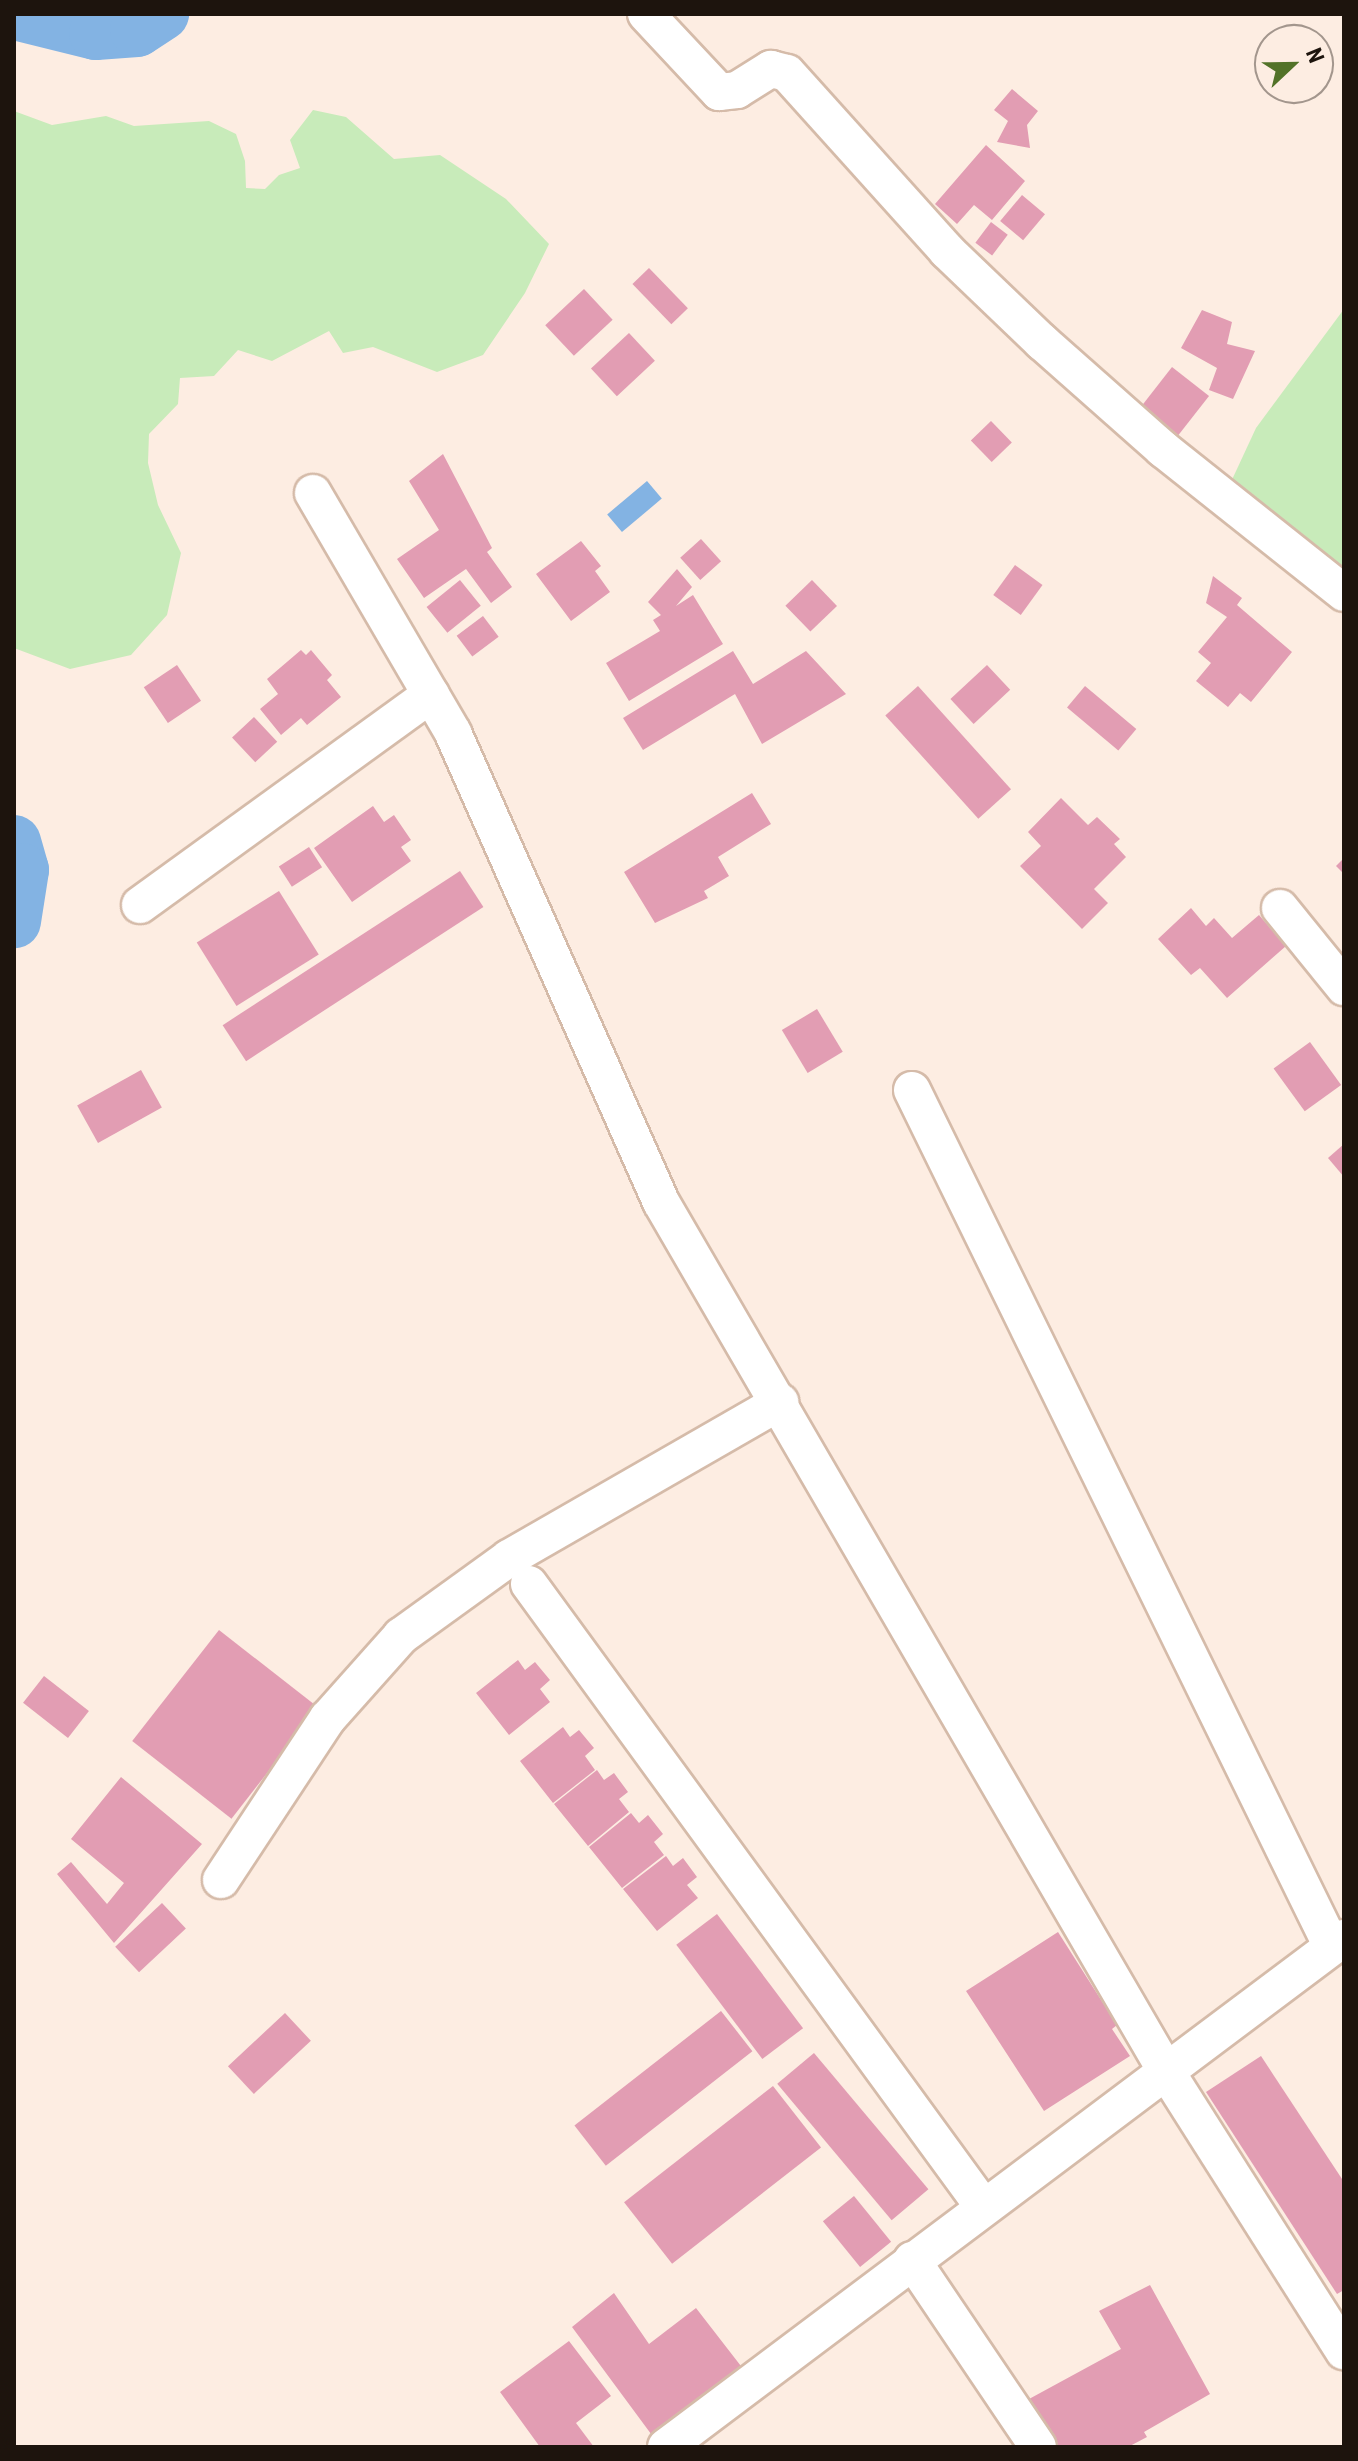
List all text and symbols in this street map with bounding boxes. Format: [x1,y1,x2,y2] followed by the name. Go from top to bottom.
[1254,24,1334,104] north arrow
[1301,45,1329,66] text: N

